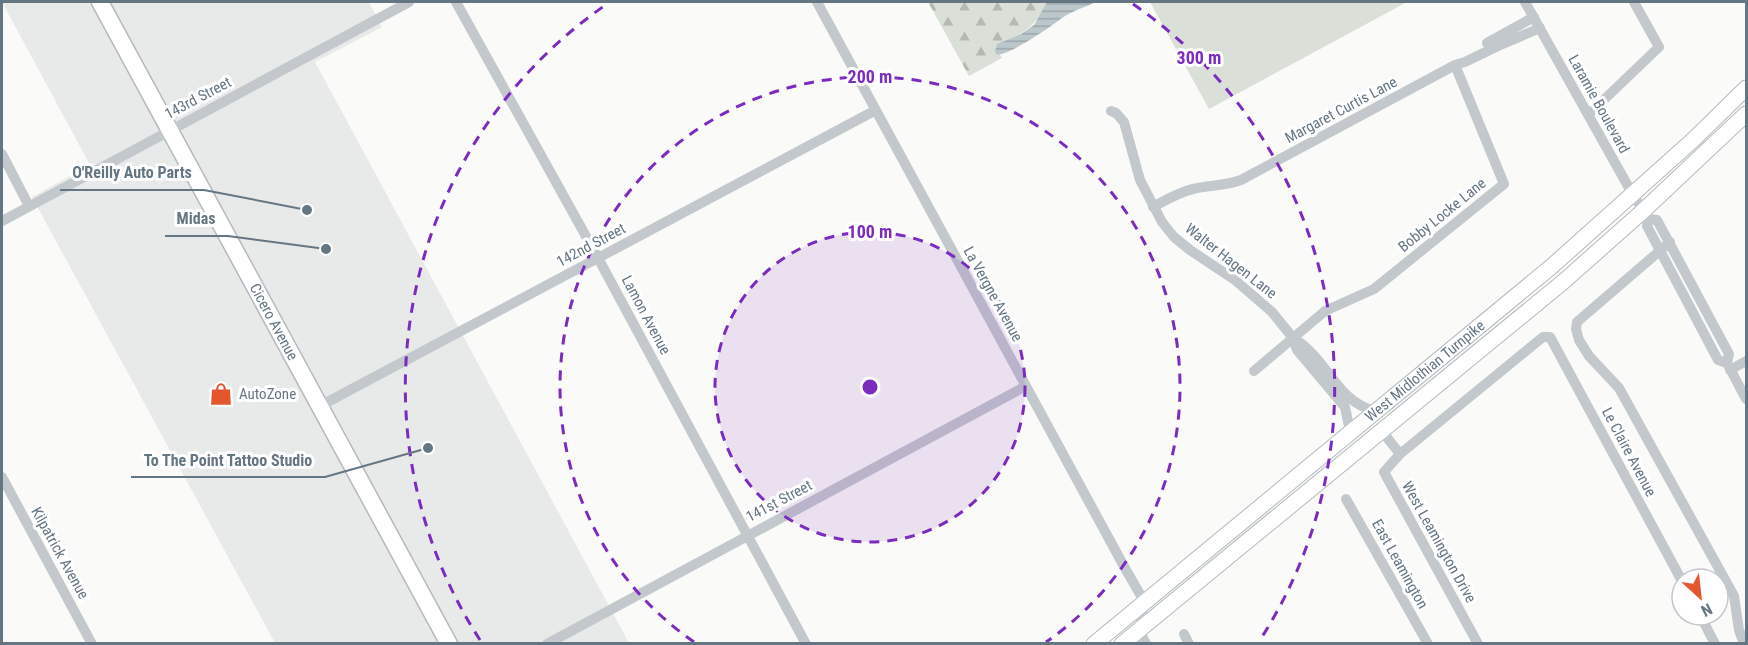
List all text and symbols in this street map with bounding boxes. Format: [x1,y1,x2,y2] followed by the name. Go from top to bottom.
[1177,47,1221,68] text: 300 m
[1565,52,1633,156] street label: Laramie Boulevard
[848,66,892,87] text: 200 m
[162,73,234,123] street label: 143rd Street
[1282,73,1400,147] street label: Margaret Curtis Lane
[60,156,204,190] callout: O'Reilly Auto Parts
[72,163,192,182] text: O'Reilly Auto Parts
[1395,174,1489,256] street label: Bobby Locke Lane
[165,202,228,236] callout: Midas
[177,209,215,228] text: Midas
[553,219,629,271] street label: 142nd Street
[1182,220,1280,302] street label: Walter Hagen Lane
[848,221,892,242] text: 100 m
[960,243,1026,345] street label: La Vergne Avenue
[618,272,674,358] street label: Lamon Avenue
[246,280,302,363] street label: Cicero Avenue
[1361,316,1488,426] street label: West Midlothian Turnpike
[860,377,880,397] centre of rings
[208,381,234,407] shop icon: AutoZone
[239,385,296,403] place label: AutoZone
[1598,404,1660,500] street label: Le Claire Avenue
[131,443,325,477] callout: To The Point Tattoo Studio
[144,451,312,470] text: To The Point Tattoo Studio
[743,476,815,526] street label: 141st Street
[1398,478,1480,606] street label: West Leamington Drive
[27,504,93,602] street label: Kilpatrick Avenue
[1368,516,1432,612] street label: East Leamington
[1670,567,1730,627] north arrow
[1698,599,1715,621] text: N

